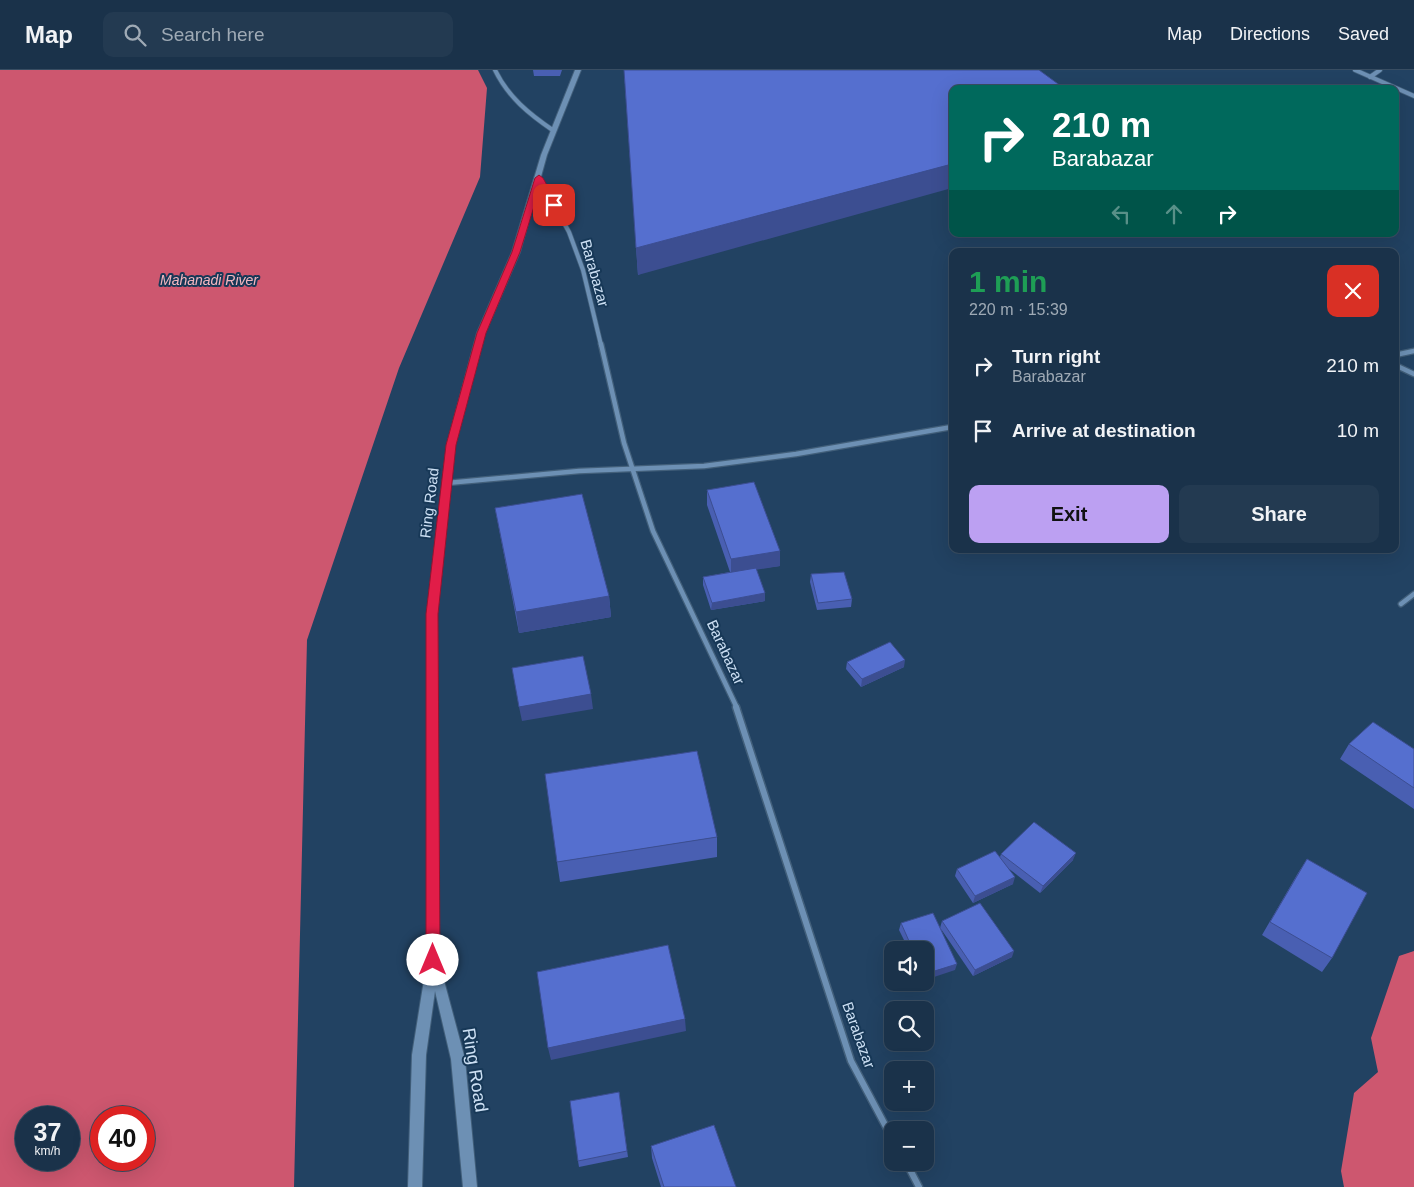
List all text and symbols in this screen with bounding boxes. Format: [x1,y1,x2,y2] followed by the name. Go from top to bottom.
[103,12,453,57] search box
[25,21,73,48] text: Map
[121,21,149,49] icon: search
[161,24,265,45] text: Search here
[1167,24,1202,44] text: Map
[1230,24,1310,44] text: Directions
[1338,24,1389,44] text: Saved
[969,105,1034,170] icon: right
[1052,105,1151,144] text: 210 m
[1052,146,1154,171] text: Barabazar
[533,184,575,226] pin
[540,191,568,219] icon: arrive
[1107,200,1135,228] icon: left
[1160,200,1188,228] icon: ahead
[1213,200,1241,228] icon: right
[577,237,613,309] street label: Barabazar
[969,265,1047,298] text: 1 min
[1327,265,1379,317] button: close
[160,272,259,288] water label: Mahanadi River
[969,301,1068,318] text: 220 m · 15:39
[1012,346,1100,367] text: Turn right
[969,352,997,380] icon: right
[1326,355,1379,376] text: 210 m
[1012,368,1086,385] text: Barabazar
[969,417,997,445] icon: arrive
[1012,420,1196,441] text: Arrive at destination
[1337,420,1379,441] text: 10 m
[416,467,442,539] street label: Ring Road
[969,485,1169,543] button: Exit
[1179,485,1379,543] button: Share
[704,617,748,687] street label: Barabazar
[406,933,458,985] position arrow
[884,941,934,1171] map controls
[884,941,934,991] button: sound
[839,1000,879,1070] street label: Barabazar
[884,1001,934,1051] button: search
[458,1026,492,1114] street label: Ring Road
[884,1061,934,1111] button: +
[90,1106,155,1171] speed limit sign: 40
[34,1118,61,1146] text: 37
[884,1121,934,1171] button: −
[34,1144,61,1158] text: km/h

